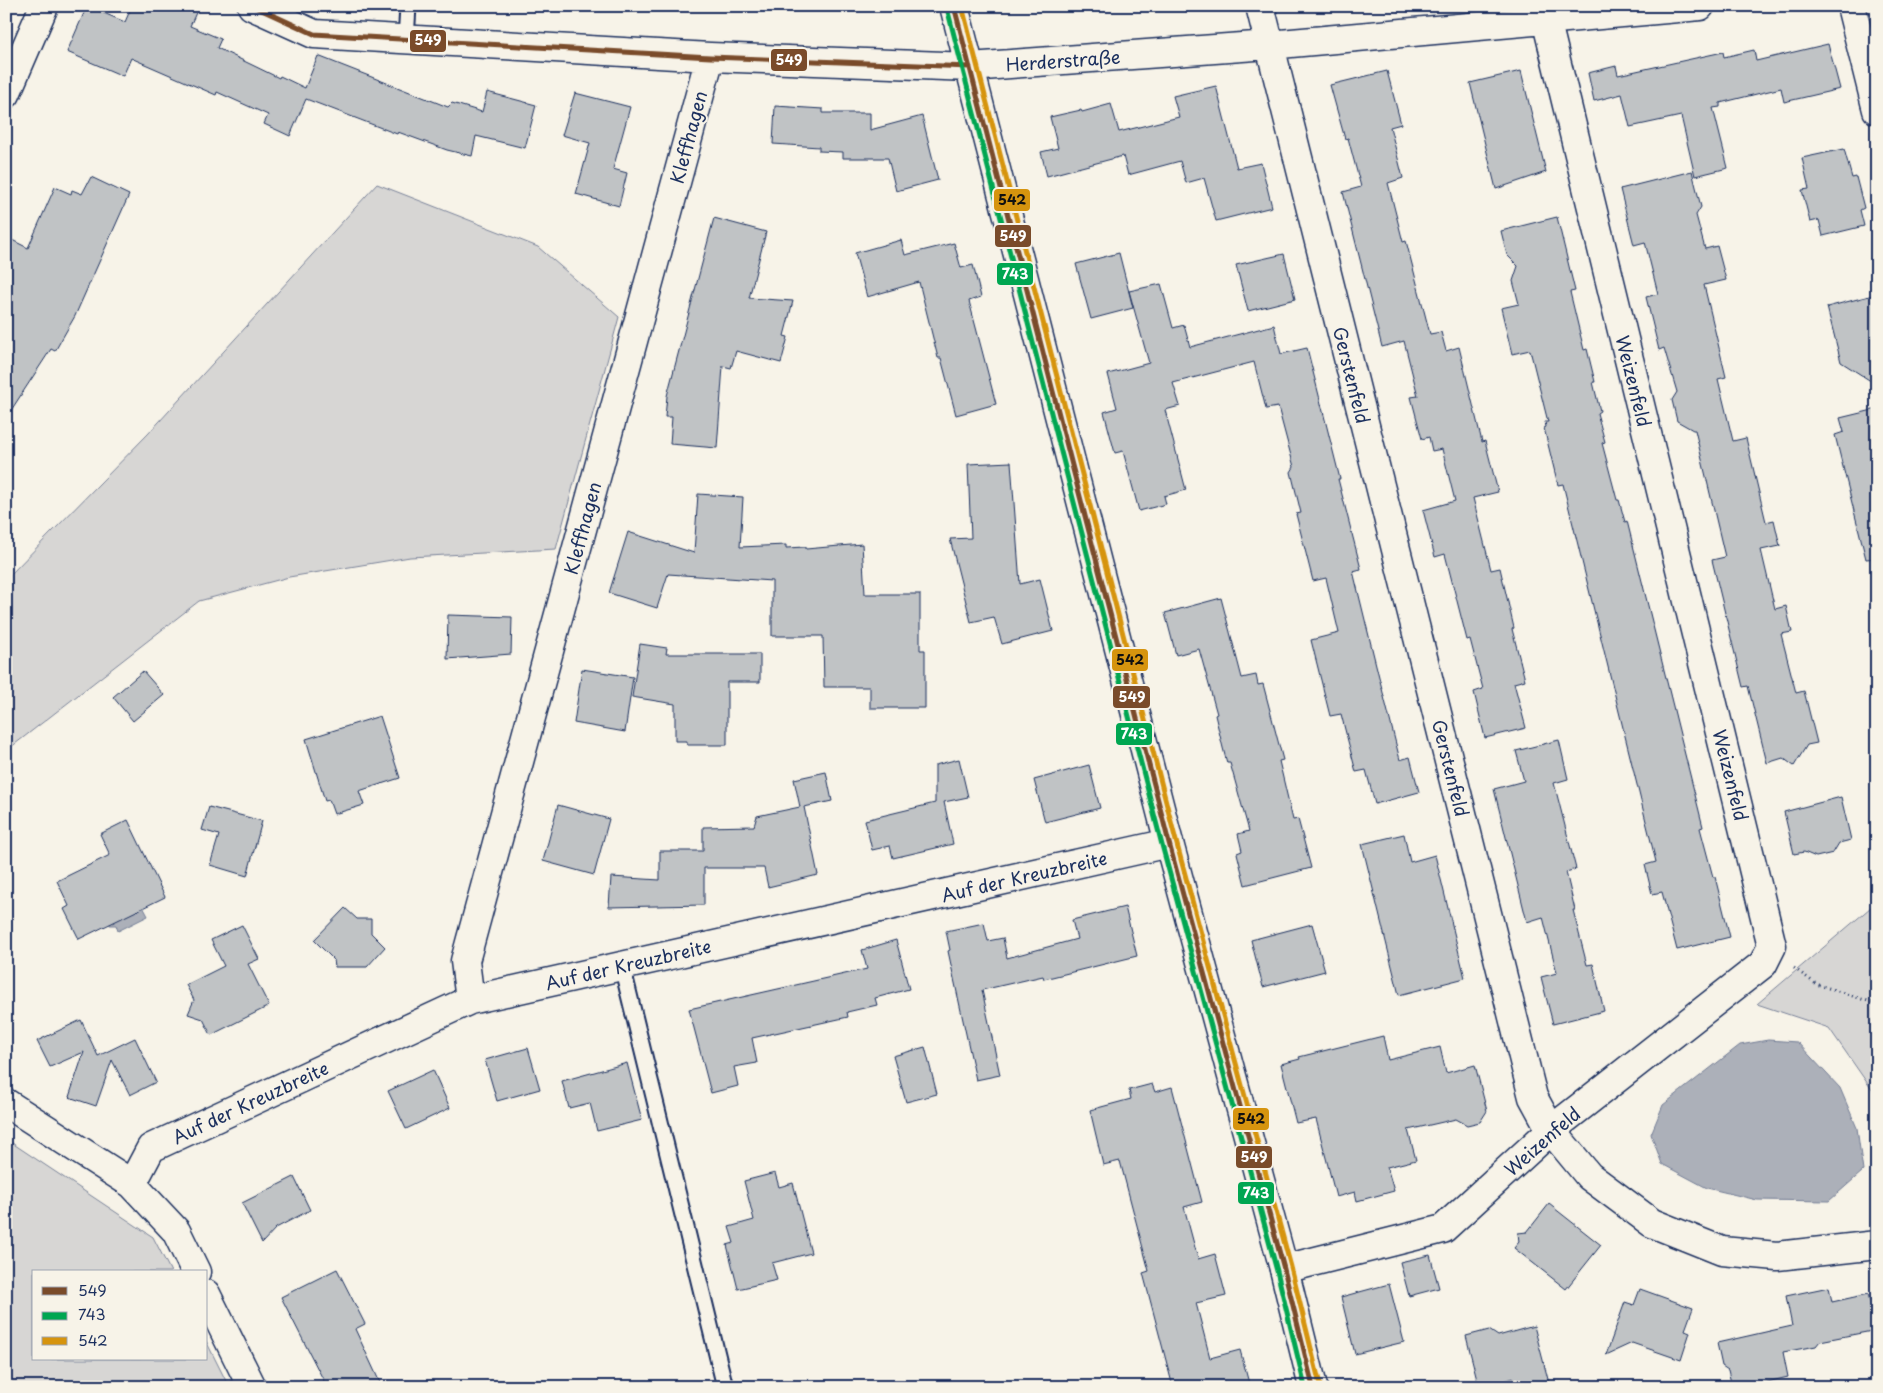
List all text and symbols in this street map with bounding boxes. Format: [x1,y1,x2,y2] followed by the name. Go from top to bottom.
[409,29,447,53] line badge: 549
[415,29,441,50] text: 549
[1005,43,1121,77] street label: Herderstraße
[770,48,808,72] line badge: 549
[776,49,802,70] text: 549
[663,88,713,186] street label: Kleffhagen
[993,188,1031,212] line badge: 542
[998,189,1026,210] text: 542
[994,224,1032,248] line badge: 549
[1000,225,1026,246] text: 549
[996,262,1034,286] line badge: 743
[1002,263,1028,284] text: 743
[1327,324,1377,426] street label: Gerstenfeld
[1610,332,1658,430] street label: Weizenfeld
[557,479,607,577] street label: Kleffhagen
[1111,648,1149,672] line badge: 542
[1116,649,1144,670] text: 542
[1112,685,1151,709] line badge: 549
[1119,686,1145,707] text: 549
[1426,717,1476,819] street label: Gerstenfeld
[1115,722,1153,746] line badge: 743
[1121,723,1147,744] text: 743
[1707,726,1755,824] street label: Weizenfeld
[939,844,1109,908] street label: Auf der Kreuzbreite
[543,932,713,996] street label: Auf der Kreuzbreite
[168,1054,332,1150] street label: Auf der Kreuzbreite
[1498,1100,1586,1182] street label: Weizenfeld
[1232,1107,1270,1131] line badge: 542
[1237,1108,1265,1129] text: 542
[1235,1145,1273,1169] line badge: 549
[1241,1146,1267,1167] text: 549
[1237,1181,1275,1205] line badge: 743
[1243,1182,1269,1203] text: 743
[32,1270,208,1360] legend
[78,1278,107,1301] text: 549
[78,1302,106,1325] text: 743
[78,1328,108,1351] text: 542

